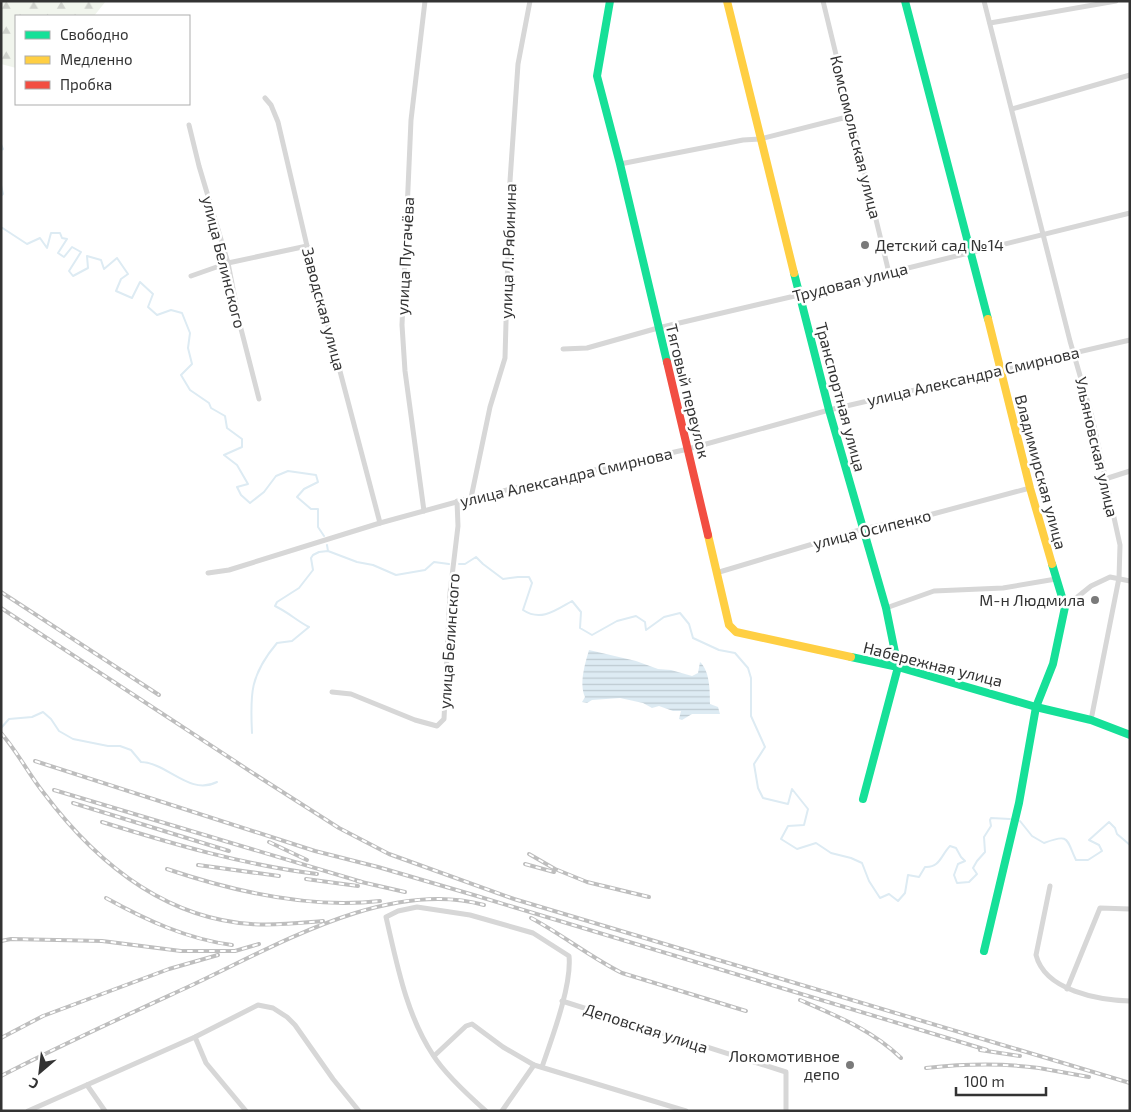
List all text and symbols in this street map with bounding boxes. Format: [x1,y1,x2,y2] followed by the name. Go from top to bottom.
[15,15,190,105] legend
[60,25,129,43] text: Свободно
[60,50,133,68] text: Медленно
[826,53,886,221] street label: Комсомольская улица
[60,75,112,93] text: Пробка
[496,183,520,319] street label: улица Л.Рябинина
[198,194,250,330] street label: улица Белинского
[392,196,418,316] street label: улица Пугачёва
[875,235,1004,254] place label: Детский сад №14
[859,239,871,251] marker: Детский сад №14
[298,245,350,373] street label: Заводская улица
[790,258,910,306] street label: Трудовая улица
[811,320,871,474] street label: Транспортная улица
[662,322,715,461] street label: Тяговый переулок
[865,342,1081,410] street label: улица Александра Смирнова
[1071,375,1123,519] street label: Ульяновская улица
[1011,392,1071,552] street label: Владимирская улица
[458,443,674,511] street label: улица Александра Смирнова
[811,505,933,553] street label: улица Осипенко
[434,572,464,710] street label: улица Белинского
[979,590,1085,609] place label: М-н Людмила
[1089,594,1101,606] marker: М-н Людмила
[861,637,1005,691] street label: Набережная улица
[581,999,711,1057] street label: Деповская улица
[729,1046,840,1083] place label: Локомотивное депо
[15,1047,65,1097] north arrow
[844,1059,856,1071] marker: Локомотивное депо
[956,1064,1046,1096] scale bar
[964,1072,1005,1090] text: 100 m
[26,1074,41,1093] text: С

